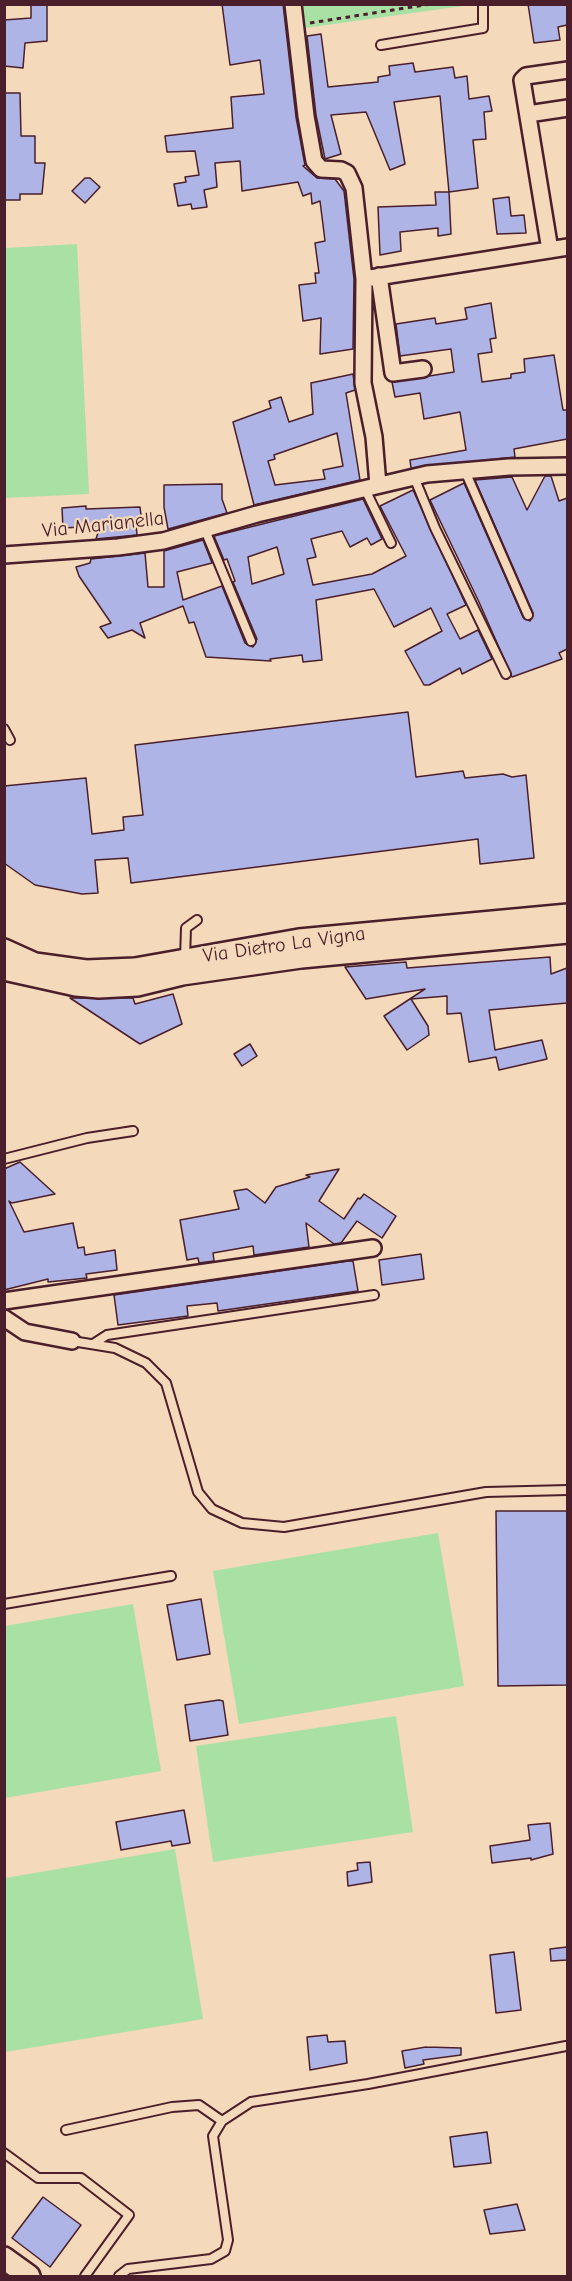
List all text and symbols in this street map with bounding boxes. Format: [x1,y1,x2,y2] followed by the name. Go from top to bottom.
[41,507,165,543] street label: Via Marianella
[201,922,367,968] street label: Via Dietro La Vigna

